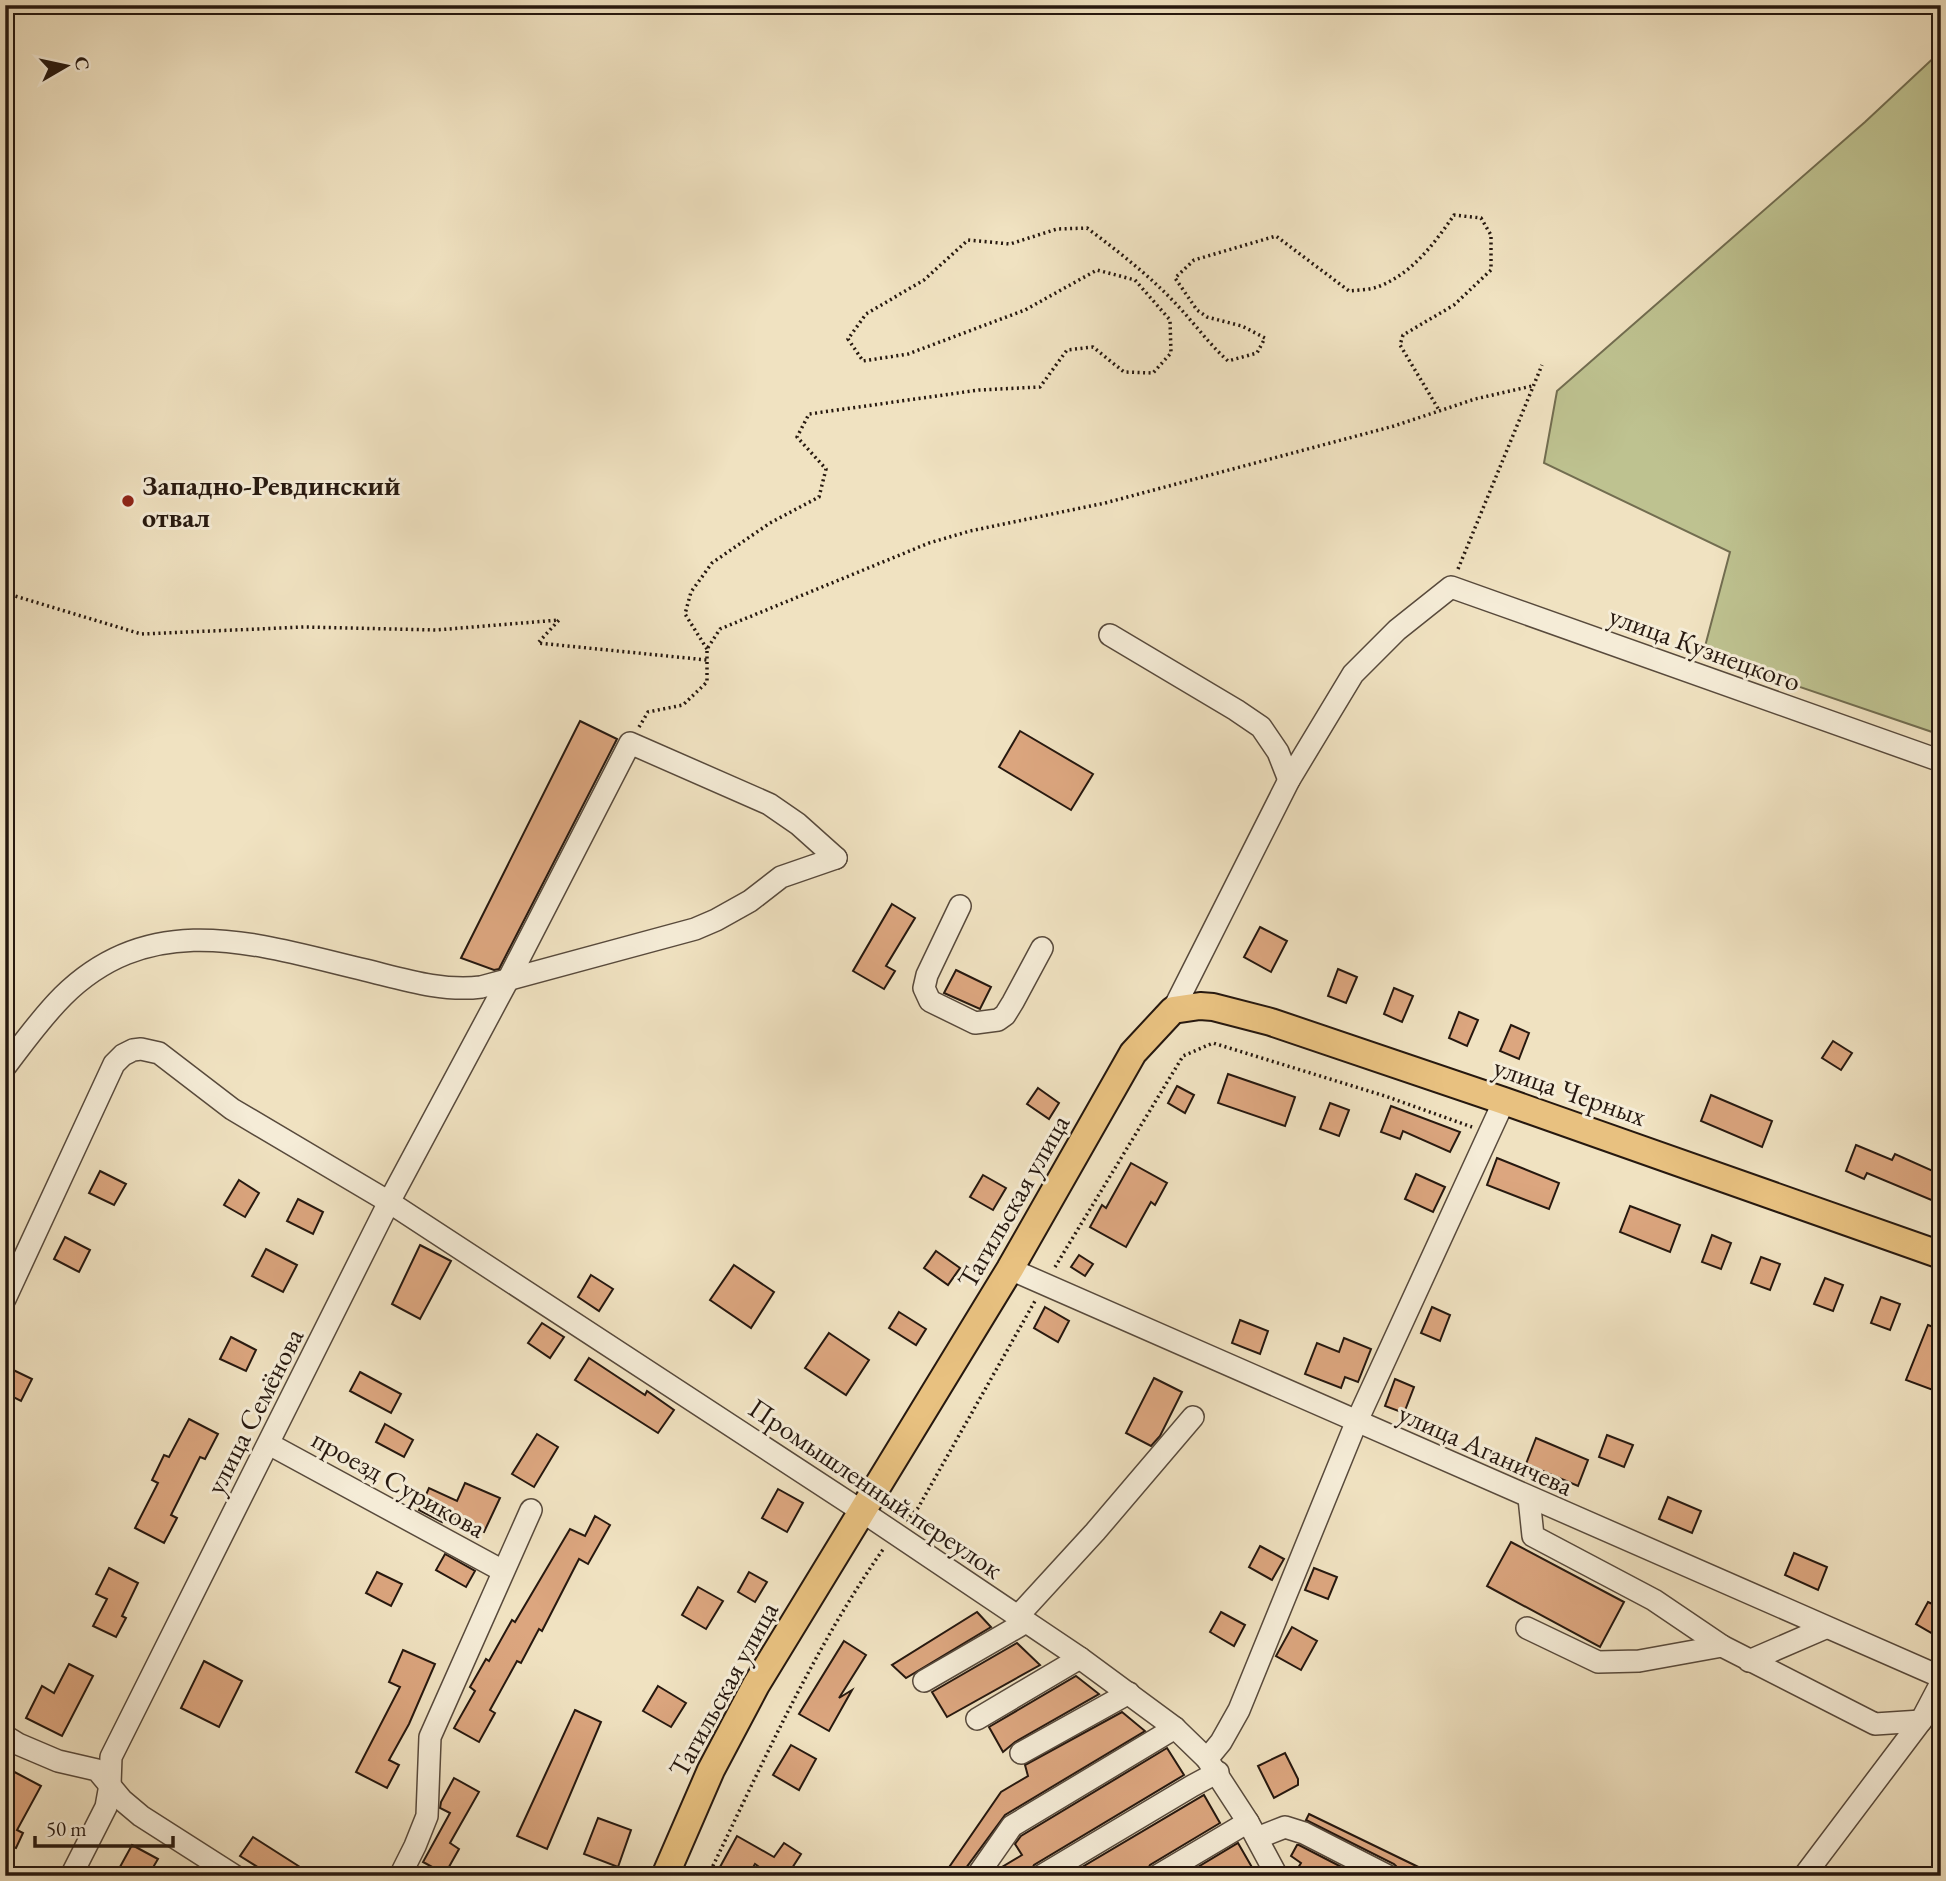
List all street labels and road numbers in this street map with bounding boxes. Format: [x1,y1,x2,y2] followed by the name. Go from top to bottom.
[1604,597,1806,699] street label: улица Кузнецкого
[1489,1048,1651,1134] street label: улица Черных
[949,1107,1078,1294] street label: Тагильская улица
[197,1321,312,1500] street label: улица Семёнова
[742,1389,1010,1587] street label: Промышленный переулок
[1393,1394,1580,1504] street label: улица Аганичева
[306,1420,493,1546] street label: проезд Сурикова
[660,1594,786,1783] street label: Тагильская улица

